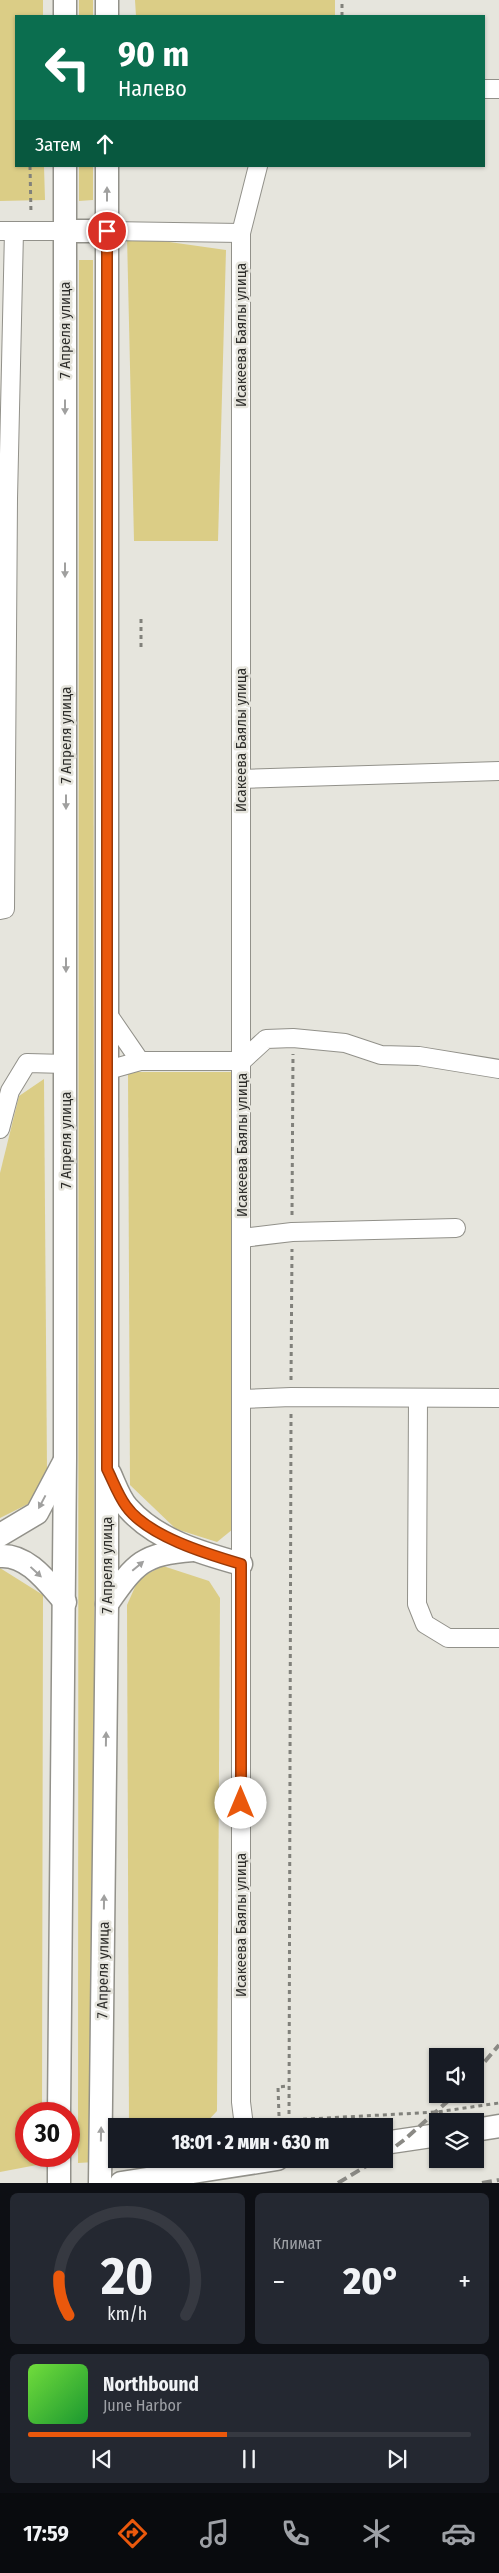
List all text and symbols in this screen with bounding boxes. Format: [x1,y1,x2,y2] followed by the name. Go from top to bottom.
[118,33,189,75] text: 90 m
[35,35,100,100] icon: left
[118,75,187,102] text: Налево
[91,130,119,158] icon: ahead
[35,133,81,156] text: Затем
[103,186,111,202] one-way arrow
[86,210,128,252] pin
[93,217,121,245] icon: arrive
[232,263,250,407] street label: Исакеева Баялы улица
[56,282,74,378] street label: 7 Апреля улица
[61,400,69,416] one-way arrow
[61,562,69,578] one-way arrow
[232,668,250,812] street label: Исакеева Баялы улица
[57,687,75,783] street label: 7 Апреля улица
[62,795,70,811] one-way arrow
[62,957,70,973] one-way arrow
[233,1073,251,1217] street label: Исакеева Баялы улица
[57,1092,75,1188] street label: 7 Апреля улица
[38,1495,46,1509] one-way arrow
[98,1517,116,1613] street label: 7 Апреля улица
[131,1560,144,1571] one-way arrow
[30,1566,42,1578] one-way arrow
[102,1731,110,1747] one-way arrow
[214,1776,266,1828] position arrow
[232,1853,250,1997] street label: Исакеева Баялы улица
[100,1894,108,1910] one-way arrow
[93,1921,113,2019] street label: 7 Апреля улица
[429,2048,484,2168] map controls
[429,2048,484,2103] button: sound
[15,2102,80,2167] speed limit sign: 30
[429,2113,484,2168] button: layers
[97,2126,105,2142] one-way arrow
[172,2131,329,2154] text: 18:01 · 2 мин · 630 m
[273,2234,322,2253] text: Климат
[100,2245,153,2308] text: 20
[343,2258,400,2304] text: 20°
[273,2265,285,2298] text: −
[458,2265,471,2298] text: +
[107,2303,147,2325] text: km/h
[103,2373,199,2396] text: Northbound
[103,2396,181,2415] text: June Harbor
[88,2445,116,2473] icon: previous
[235,2445,263,2473] icon: pause
[383,2445,411,2473] icon: next
[115,2516,150,2551] icon: directions
[197,2516,232,2551] icon: music
[278,2516,313,2551] icon: phone
[359,2516,394,2551] icon: climate
[441,2516,476,2551] icon: car
[23,2520,69,2547] text: 17:59

